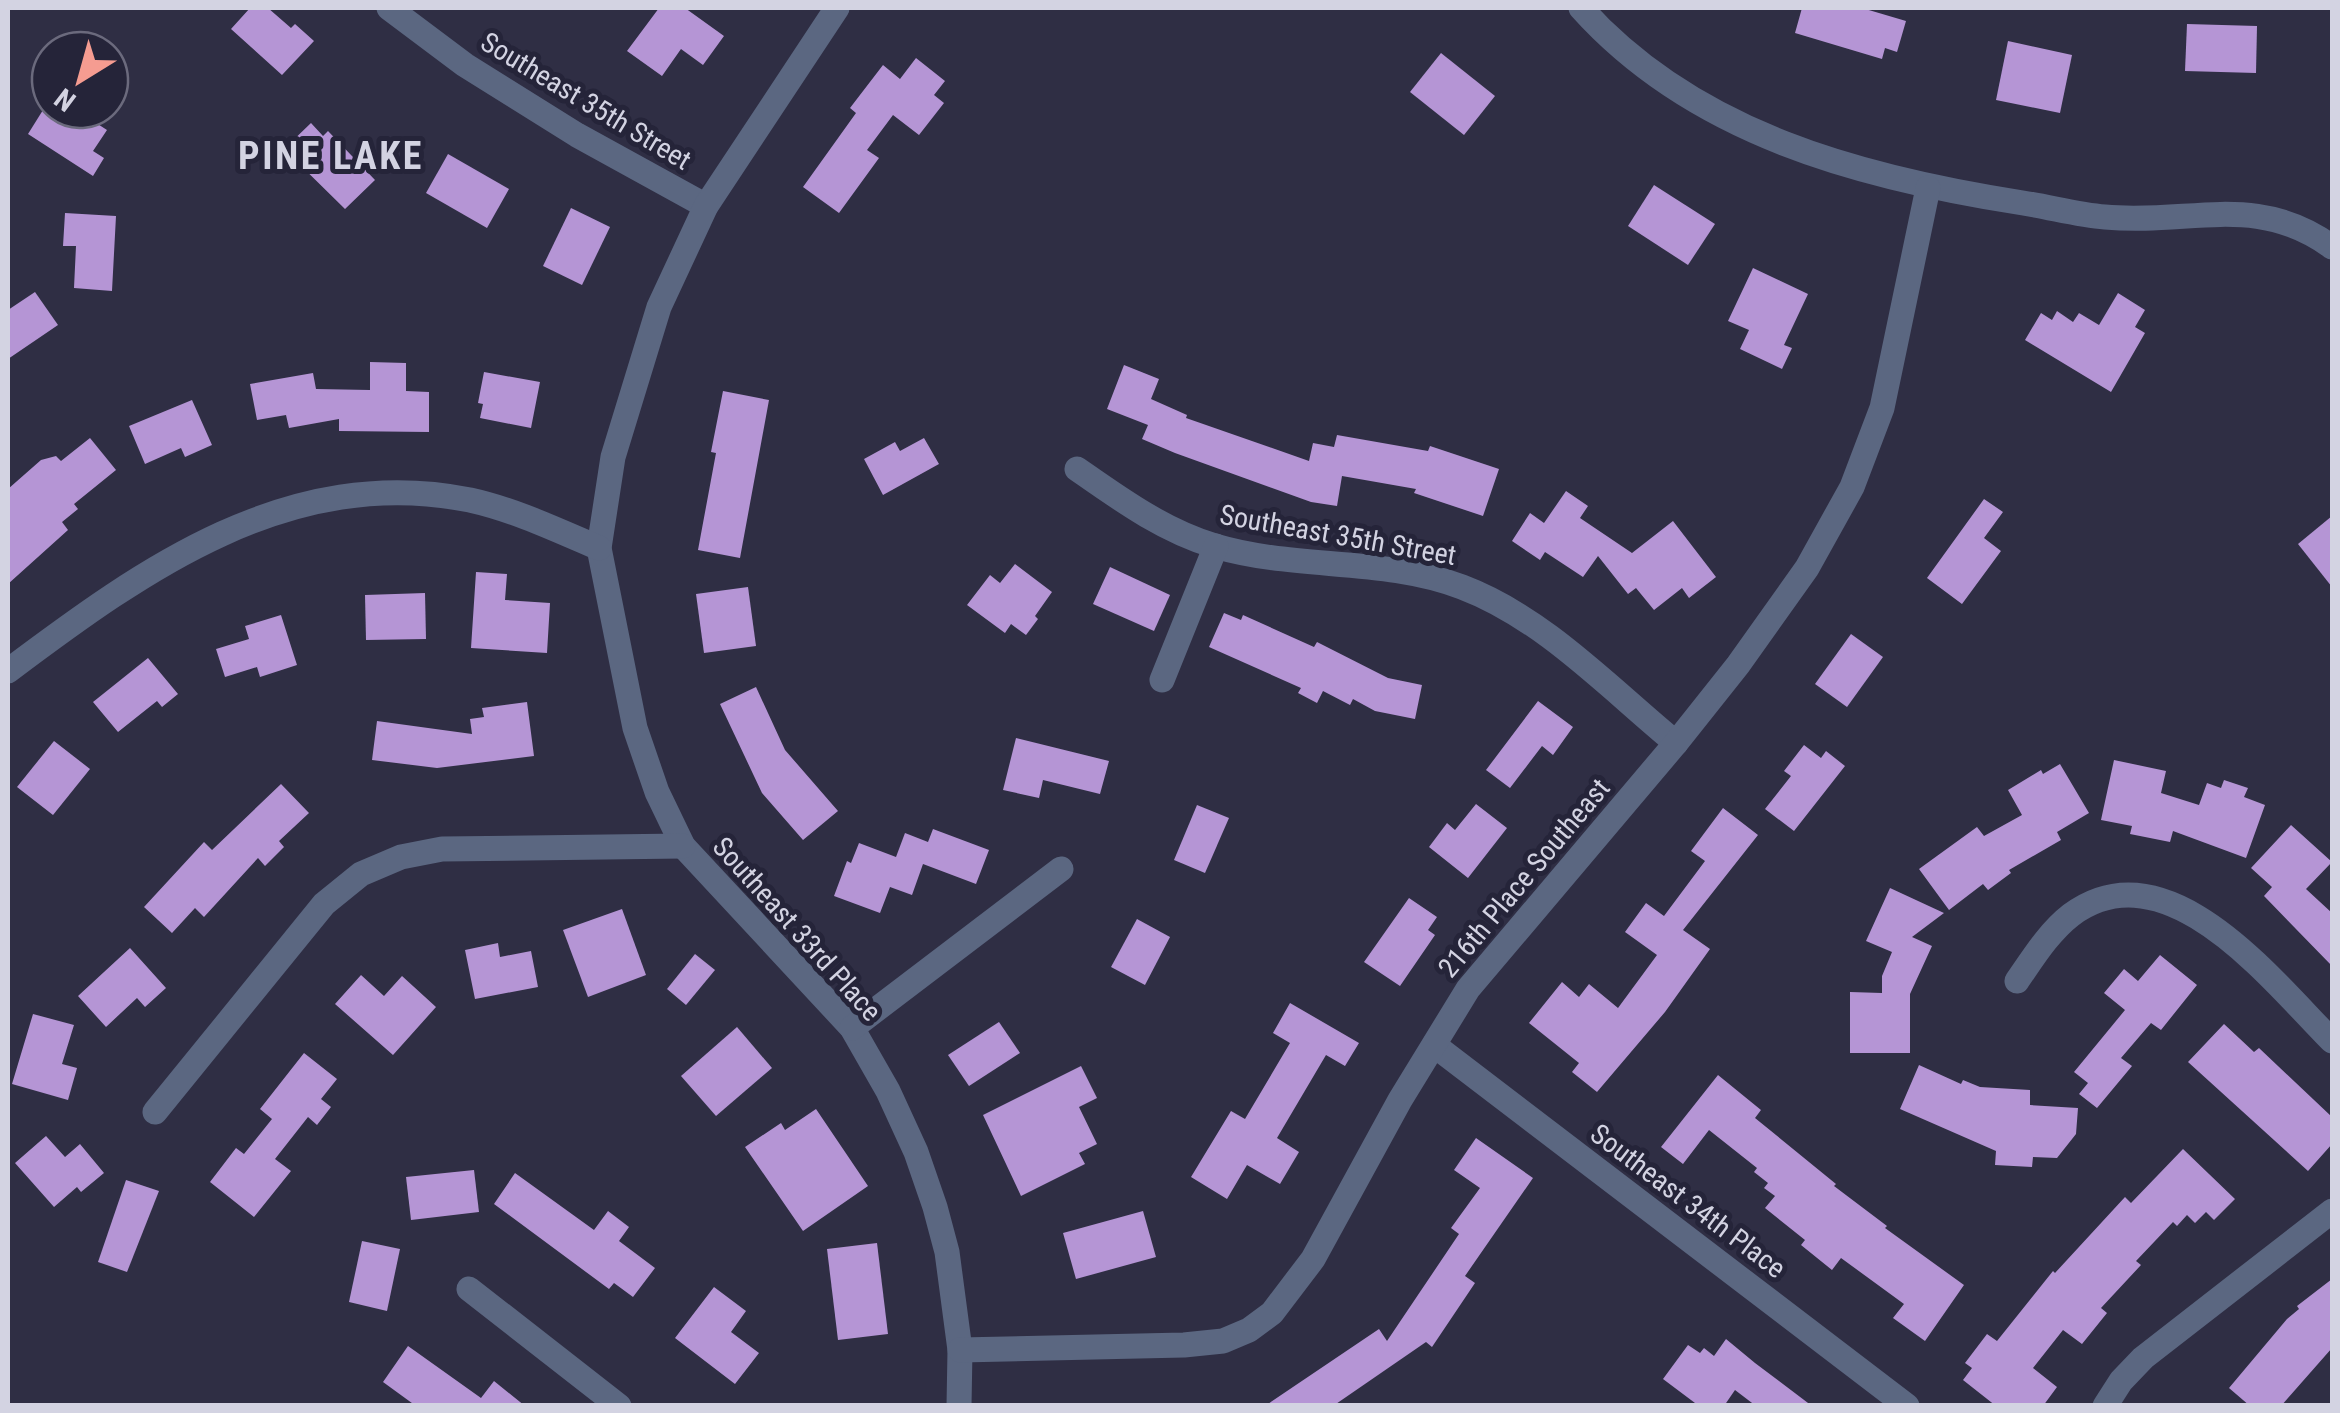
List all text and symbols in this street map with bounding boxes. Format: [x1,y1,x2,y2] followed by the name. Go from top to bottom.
[475,25,697,177] street label: Southeast 35th Street
[30,30,130,130] north arrow
[48,81,82,118] text: N
[238,134,424,178] district label: PINE LAKE
[1217,498,1459,572] street label: Southeast 35th Street
[1431,772,1617,984] street label: 216th Place Southeast
[706,830,888,1028] street label: Southeast 33rd Place
[1584,1117,1792,1285] street label: Southeast 34th Place

